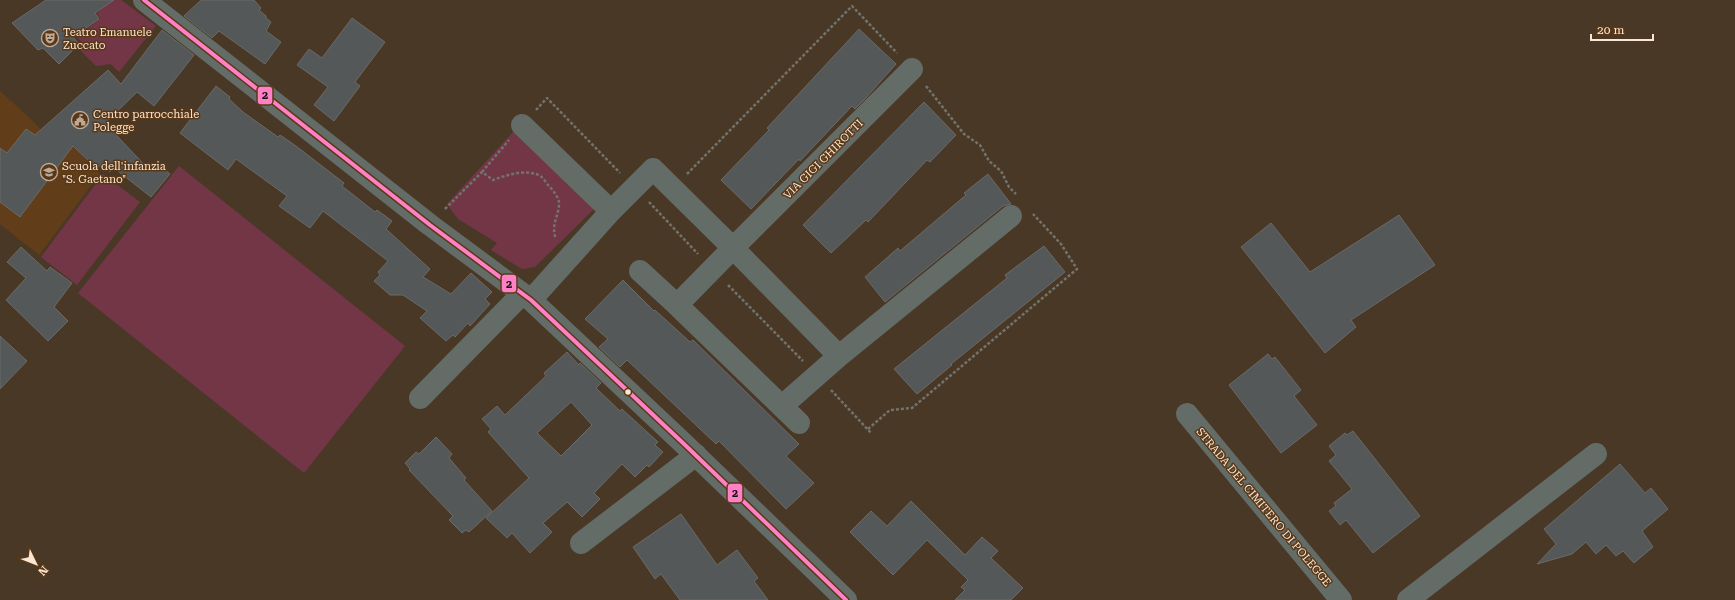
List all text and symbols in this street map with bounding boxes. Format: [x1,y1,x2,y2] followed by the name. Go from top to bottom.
[1591,16,1653,42] scale bar
[1597,23,1624,37] text: 20 m
[63,26,152,52] place label: Teatro Emanuele Zuccato
[40,28,60,48] theatre icon: Teatro Emanuele Zuccato
[257,86,273,105] line badge: 2
[262,89,268,102] text: 2
[93,108,199,134] place label: Centro parrocchiale Polegge
[70,110,90,130] public building icon: Centro parrocchiale Polegge
[781,117,866,202] street label: VIA GIGI GHIROTTI
[62,160,166,186] place label: Scuola dell'infanzia "S. Gaetano"
[39,162,59,182] school or university icon: Scuola dell'infanzia "S. Gaetano"
[501,274,517,293] line badge: 2
[506,278,512,291] text: 2
[623,387,633,397] unlabelled marker
[1193,425,1334,589] street label: STRADA DEL CIMITERO DI POLEGGE
[727,483,743,503] line badge: 2
[732,487,738,500] text: 2
[16,544,56,584] north arrow
[35,563,51,578] text: N

